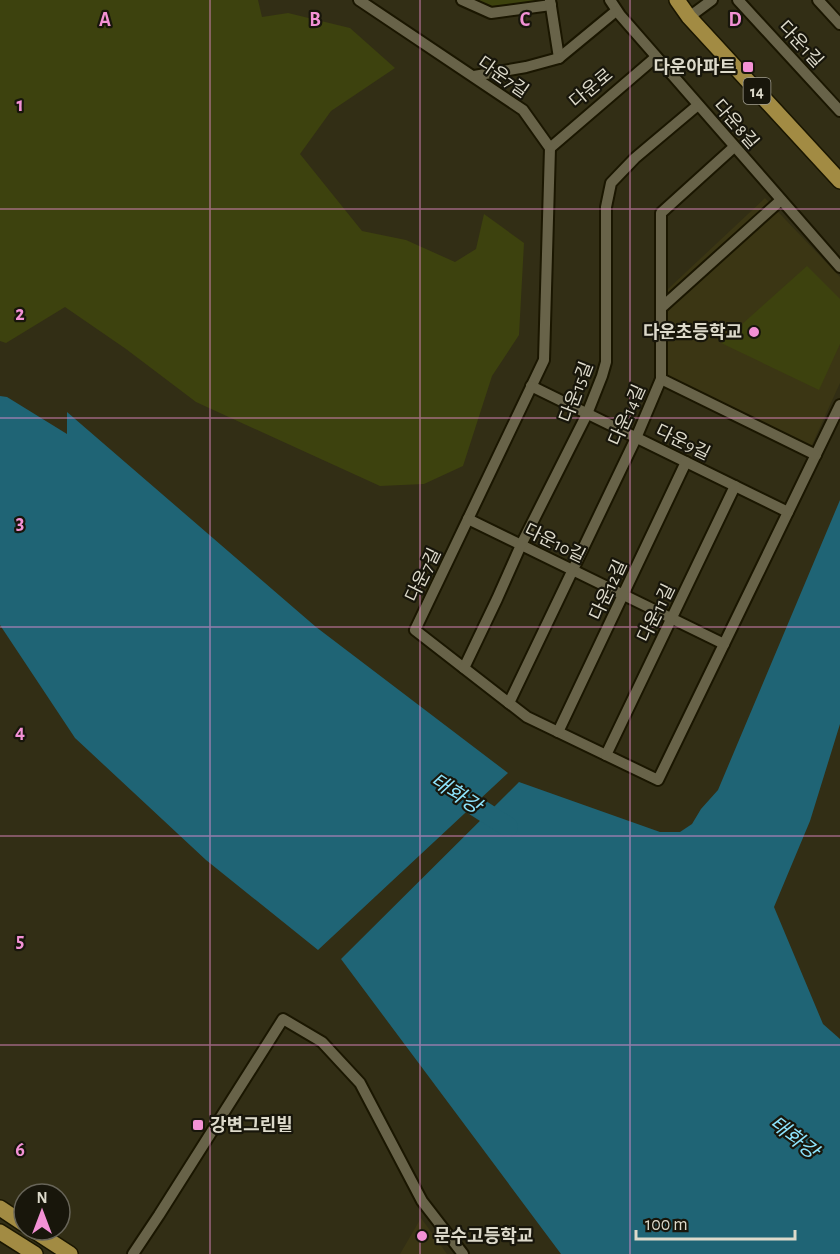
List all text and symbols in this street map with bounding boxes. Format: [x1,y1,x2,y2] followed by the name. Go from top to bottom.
[99,10,111,30] text: A
[309,10,321,30] text: B
[520,10,531,30] text: C
[728,10,742,30] text: D
[775,17,827,71] street label: 다운1길
[474,53,532,102] street label: 다운7길
[653,58,736,77] place label: 다운아파트
[741,60,755,74] marker: 다운아파트
[566,65,616,112] street label: 다운로
[744,78,771,104] road number: 14
[16,95,24,115] text: 1
[709,96,762,153] street label: 다운8길
[15,304,25,324] text: 2
[643,322,742,342] place label: 다운초등학교
[747,325,761,339] marker: 다운초등학교
[556,359,597,425] street label: 다운15길
[606,382,649,449] street label: 다운14길
[652,421,713,464] street label: 다운9길
[16,513,24,533] text: 3
[521,521,588,566] street label: 다운10길
[402,545,445,605] street label: 다운7길
[586,557,631,623] street label: 다운12길
[634,581,679,645] street label: 다운11길
[15,722,25,742] text: 4
[427,770,487,819] water label: 태화강
[16,931,24,951] text: 5
[765,1112,824,1164] water label: 태화강
[210,1116,293,1135] place label: 강변그린빌
[191,1118,205,1132] marker: 강변그린빌
[15,1140,25,1160] text: 6
[12,1182,72,1242] north arrow
[36,1190,48,1206] text: N
[636,1203,795,1241] scale bar
[645,1216,688,1234] text: 100 m
[434,1226,533,1246] place label: 문수고등학교
[415,1229,429,1243] marker: 문수고등학교

